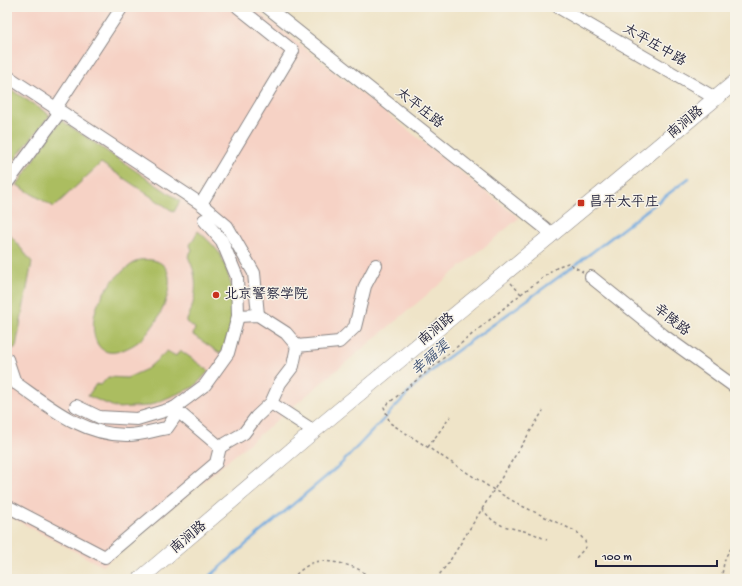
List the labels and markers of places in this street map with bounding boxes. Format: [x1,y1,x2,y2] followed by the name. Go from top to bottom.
[589,194,659,212] place label: 昌平太平庄
[576,198,586,208] marker: 昌平太平庄
[224,286,308,304] place label: 北京警察学院
[211,290,221,300] marker: 北京警察学院

